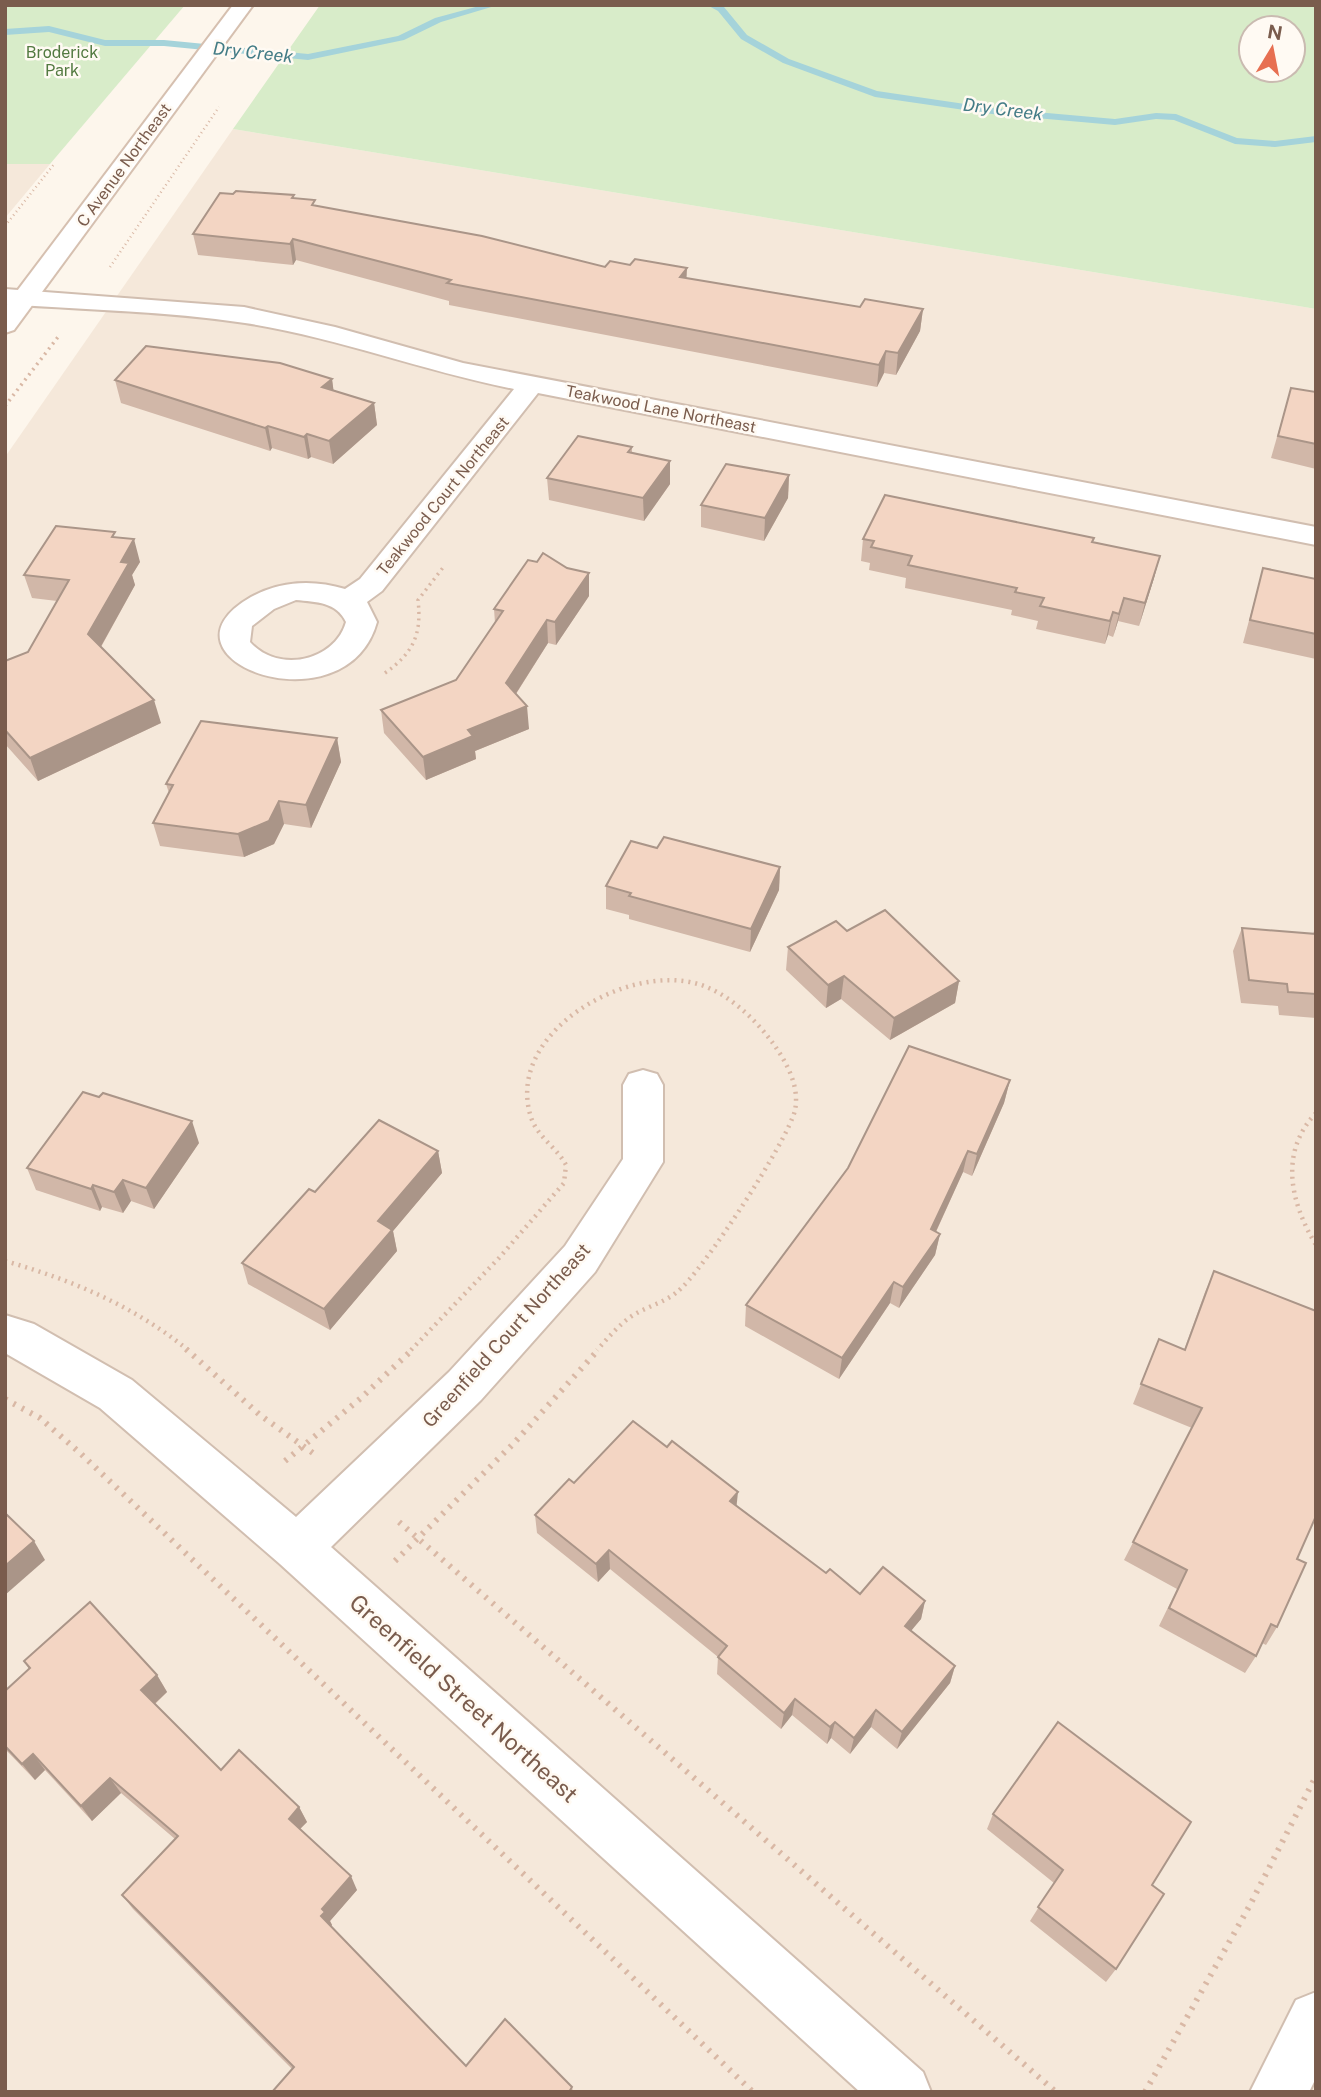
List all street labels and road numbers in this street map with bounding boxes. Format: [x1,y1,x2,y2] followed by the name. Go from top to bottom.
[73,100,175,230] street label: C Avenue Northeast
[564,381,758,437] street label: Teakwood Lane Northeast
[373,413,513,579] street label: Teakwood Court Northeast
[418,1239,594,1431] street label: Greenfield Court Northeast
[344,1588,584,1808] street label: Greenfield Street Northeast

